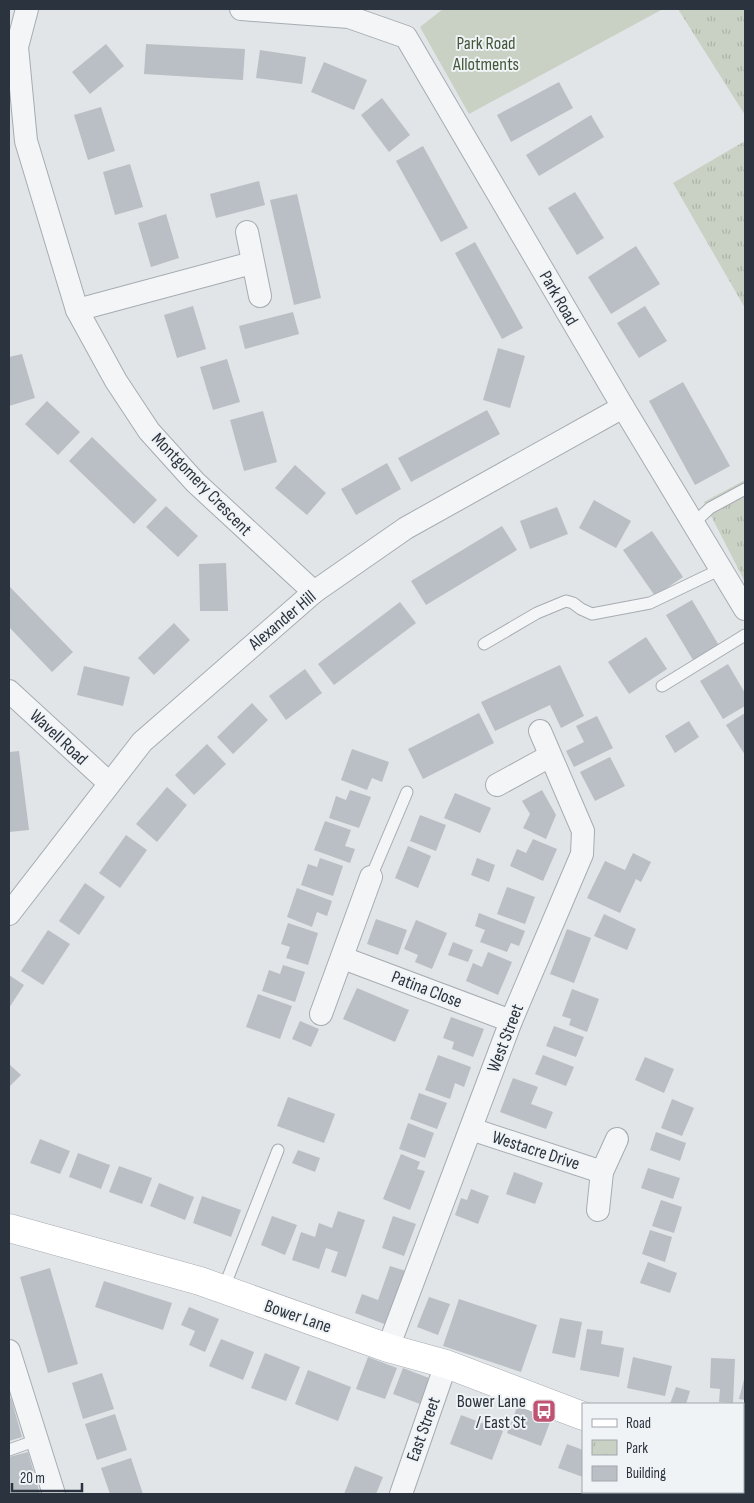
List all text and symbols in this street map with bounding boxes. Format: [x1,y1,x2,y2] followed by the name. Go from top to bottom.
[452,33,519,75] park label: Park Road Allotments
[535,267,582,329] street label: Park Road
[147,429,256,541] street label: Montgomery Crescent
[244,586,320,655] street label: Alexander Hill
[25,705,92,769] street label: Wavell Road
[389,966,465,1013] street label: Patina Close
[483,1001,528,1075] street label: West Street
[489,1126,582,1175] street label: Westacre Drive
[262,1295,334,1338] street label: Bower Lane
[457,1391,527,1433] place label: Bower Lane / East St
[402,1394,445,1464] street label: East Street
[531,1398,557,1424] bus stop icon: Bower Lane / East St
[582,1403,744,1493] legend
[626,1414,651,1433] text: Road
[626,1439,648,1458] text: Park
[12,1460,82,1492] scale bar
[626,1464,666,1483] text: Building
[20,1469,45,1488] text: 20 m

